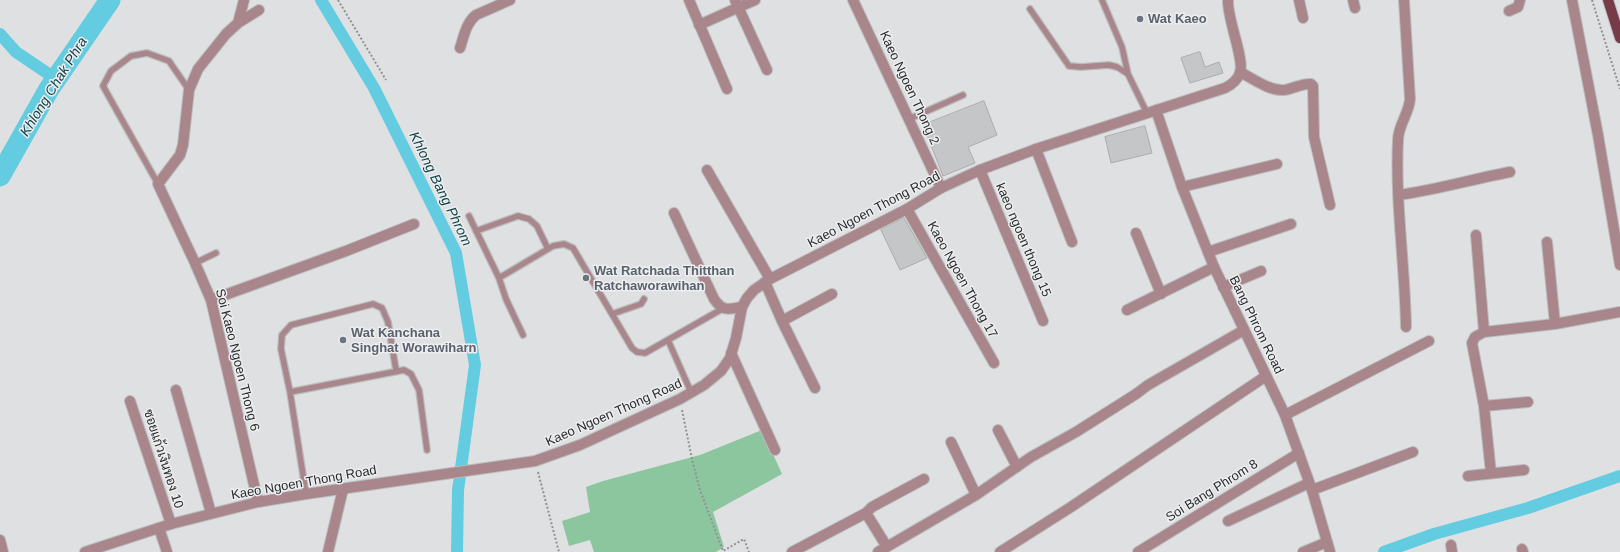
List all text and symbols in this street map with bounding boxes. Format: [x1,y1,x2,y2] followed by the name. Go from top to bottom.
[1148,11,1207,27] place label: Wat Kaeo
[1135,14,1145,24] marker: Wat Kaeo
[876,29,942,147] street label: Kaeo Ngoen Thong 2
[17,34,91,140] water label: Khlong Chak Phra
[405,129,475,249] water label: Khlong Bang Phrom
[805,169,943,251] street label: Kaeo Ngoen Thong Road
[992,181,1054,299] street label: kaeo ngoen thong 15
[923,219,1001,341] street label: Kaeo Ngoen Thong 17
[594,263,734,294] place label: Wat Ratchada Thitthan Ratchaworawihan
[581,273,591,283] marker: Wat Ratchada Thitthan Ratchaworawihan
[1226,274,1286,376] street label: Bang Phrom Road
[212,287,262,433] street label: Soi Kaeo Ngoen Thong 6
[351,325,476,356] place label: Wat Kanchana Singhat Worawiharn
[338,335,348,345] marker: Wat Kanchana Singhat Worawiharn
[543,376,685,450] street label: Kaeo Ngoen Thong Road
[140,408,186,510] street label: ซอยแก้วเงินทอง 10
[1163,456,1261,526] street label: Soi Bang Phrom 8
[230,463,378,503] street label: Kaeo Ngoen Thong Road

